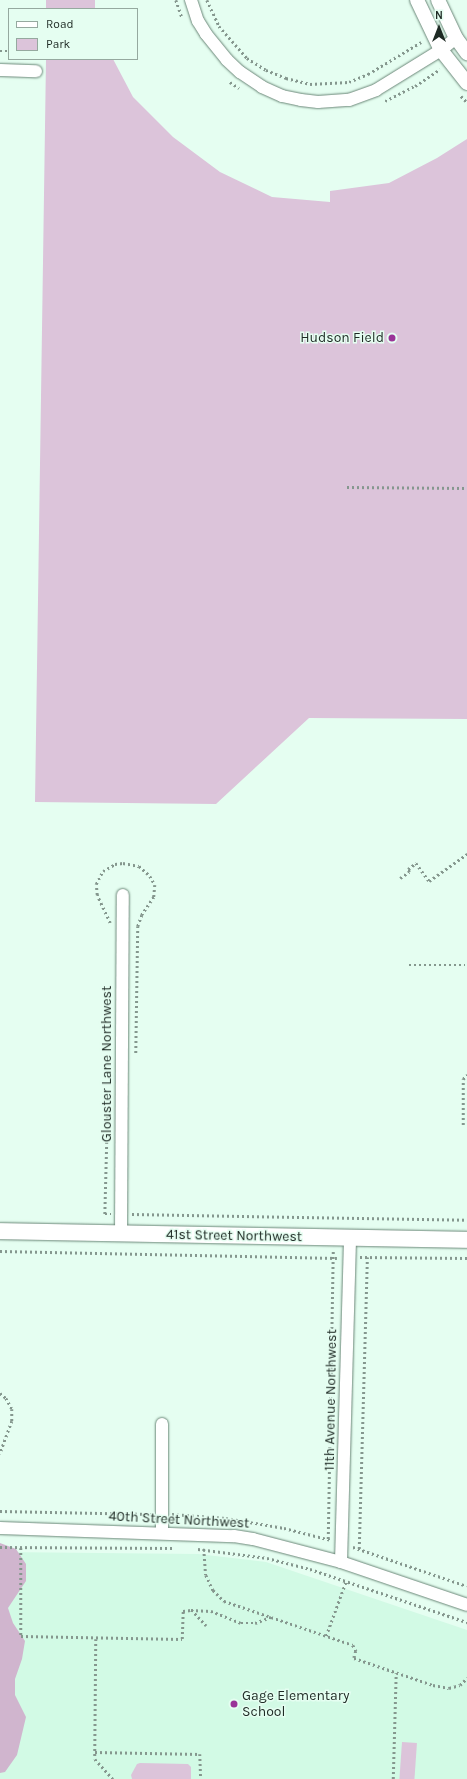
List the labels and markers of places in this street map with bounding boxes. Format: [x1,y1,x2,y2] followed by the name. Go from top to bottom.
[300,330,384,346] place label: Hudson Field
[387,333,397,343] marker: Hudson Field
[242,1688,349,1720] place label: Gage Elementary School
[229,1699,239,1709] marker: Gage Elementary School

